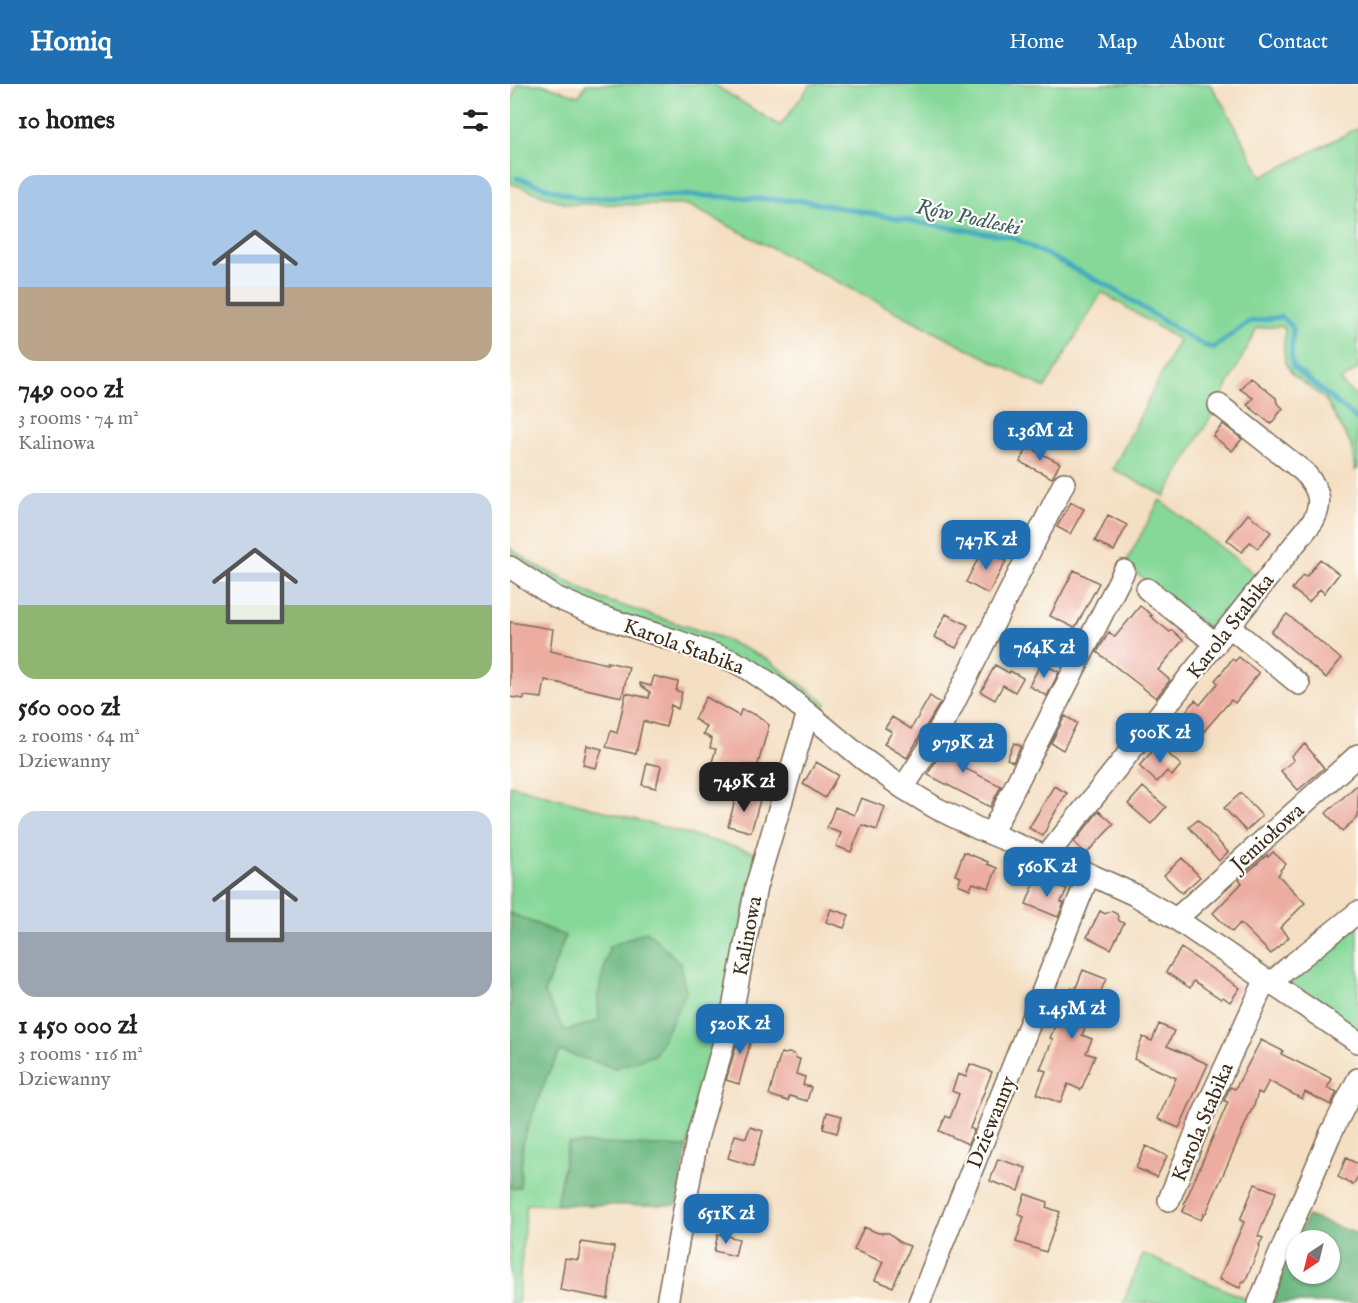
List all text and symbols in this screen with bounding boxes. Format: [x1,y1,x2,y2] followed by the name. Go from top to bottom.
[30,25,112,60] text: Homiq
[1009,29,1064,56] text: Home
[1097,29,1137,56] text: Map
[1170,29,1225,56] text: About
[1258,29,1328,56] text: Contact
[18,104,115,137] text: 10 homes
[459,104,492,137] icon: filters
[914,193,1025,243] water label: Rów Podleski
[201,214,309,322] icon: home
[18,373,123,406] text: 749 000 zł
[18,406,139,431] text: 3 rooms · 74 m²
[978,411,1102,462] pin: 1.36M zł
[1007,418,1073,443] text: 1.36M zł
[18,431,95,456] text: Kalinowa
[931,520,1041,571] pin: 747K zł
[955,527,1017,552] text: 747K zł
[201,532,309,640] icon: home
[1182,568,1281,685] street label: Karola Stabika
[619,613,749,682] street label: Karola Stabika
[989,628,1099,679] pin: 764K zł
[1013,635,1075,660] text: 764K zł
[18,691,120,724] text: 560 000 zł
[1105,713,1215,764] pin: 500K zł
[1130,720,1190,745] text: 500K zł
[908,723,1018,774] pin: 979K zł
[18,724,140,749] text: 2 rooms · 64 m²
[933,730,993,755] text: 979K zł
[18,749,111,774] text: Dziewanny
[689,762,799,813] pin: 749K zł
[713,769,775,794] text: 749K zł
[1224,797,1311,880] street label: Jemiołowa
[992,847,1102,898] pin: 560K zł
[201,850,309,958] icon: home
[1017,854,1077,879] text: 560K zł
[728,893,770,979] street label: Kalinowa
[1010,989,1134,1040] pin: 1.45M zł
[1039,996,1105,1021] text: 1.45M zł
[685,1004,795,1055] pin: 520K zł
[18,1009,137,1042] text: 1 450 000 zł
[710,1011,770,1036] text: 520K zł
[18,1042,143,1067] text: 3 rooms · 116 m²
[1166,1058,1241,1186] street label: Karola Stabika
[18,1067,111,1092] text: Dziewanny
[962,1072,1023,1173] street label: Dziewanny
[671,1194,781,1245] pin: 651K zł
[698,1201,754,1226] text: 651K zł
[1286,1230,1340,1284] north arrow
[1286,1230,1340,1284] map controls

